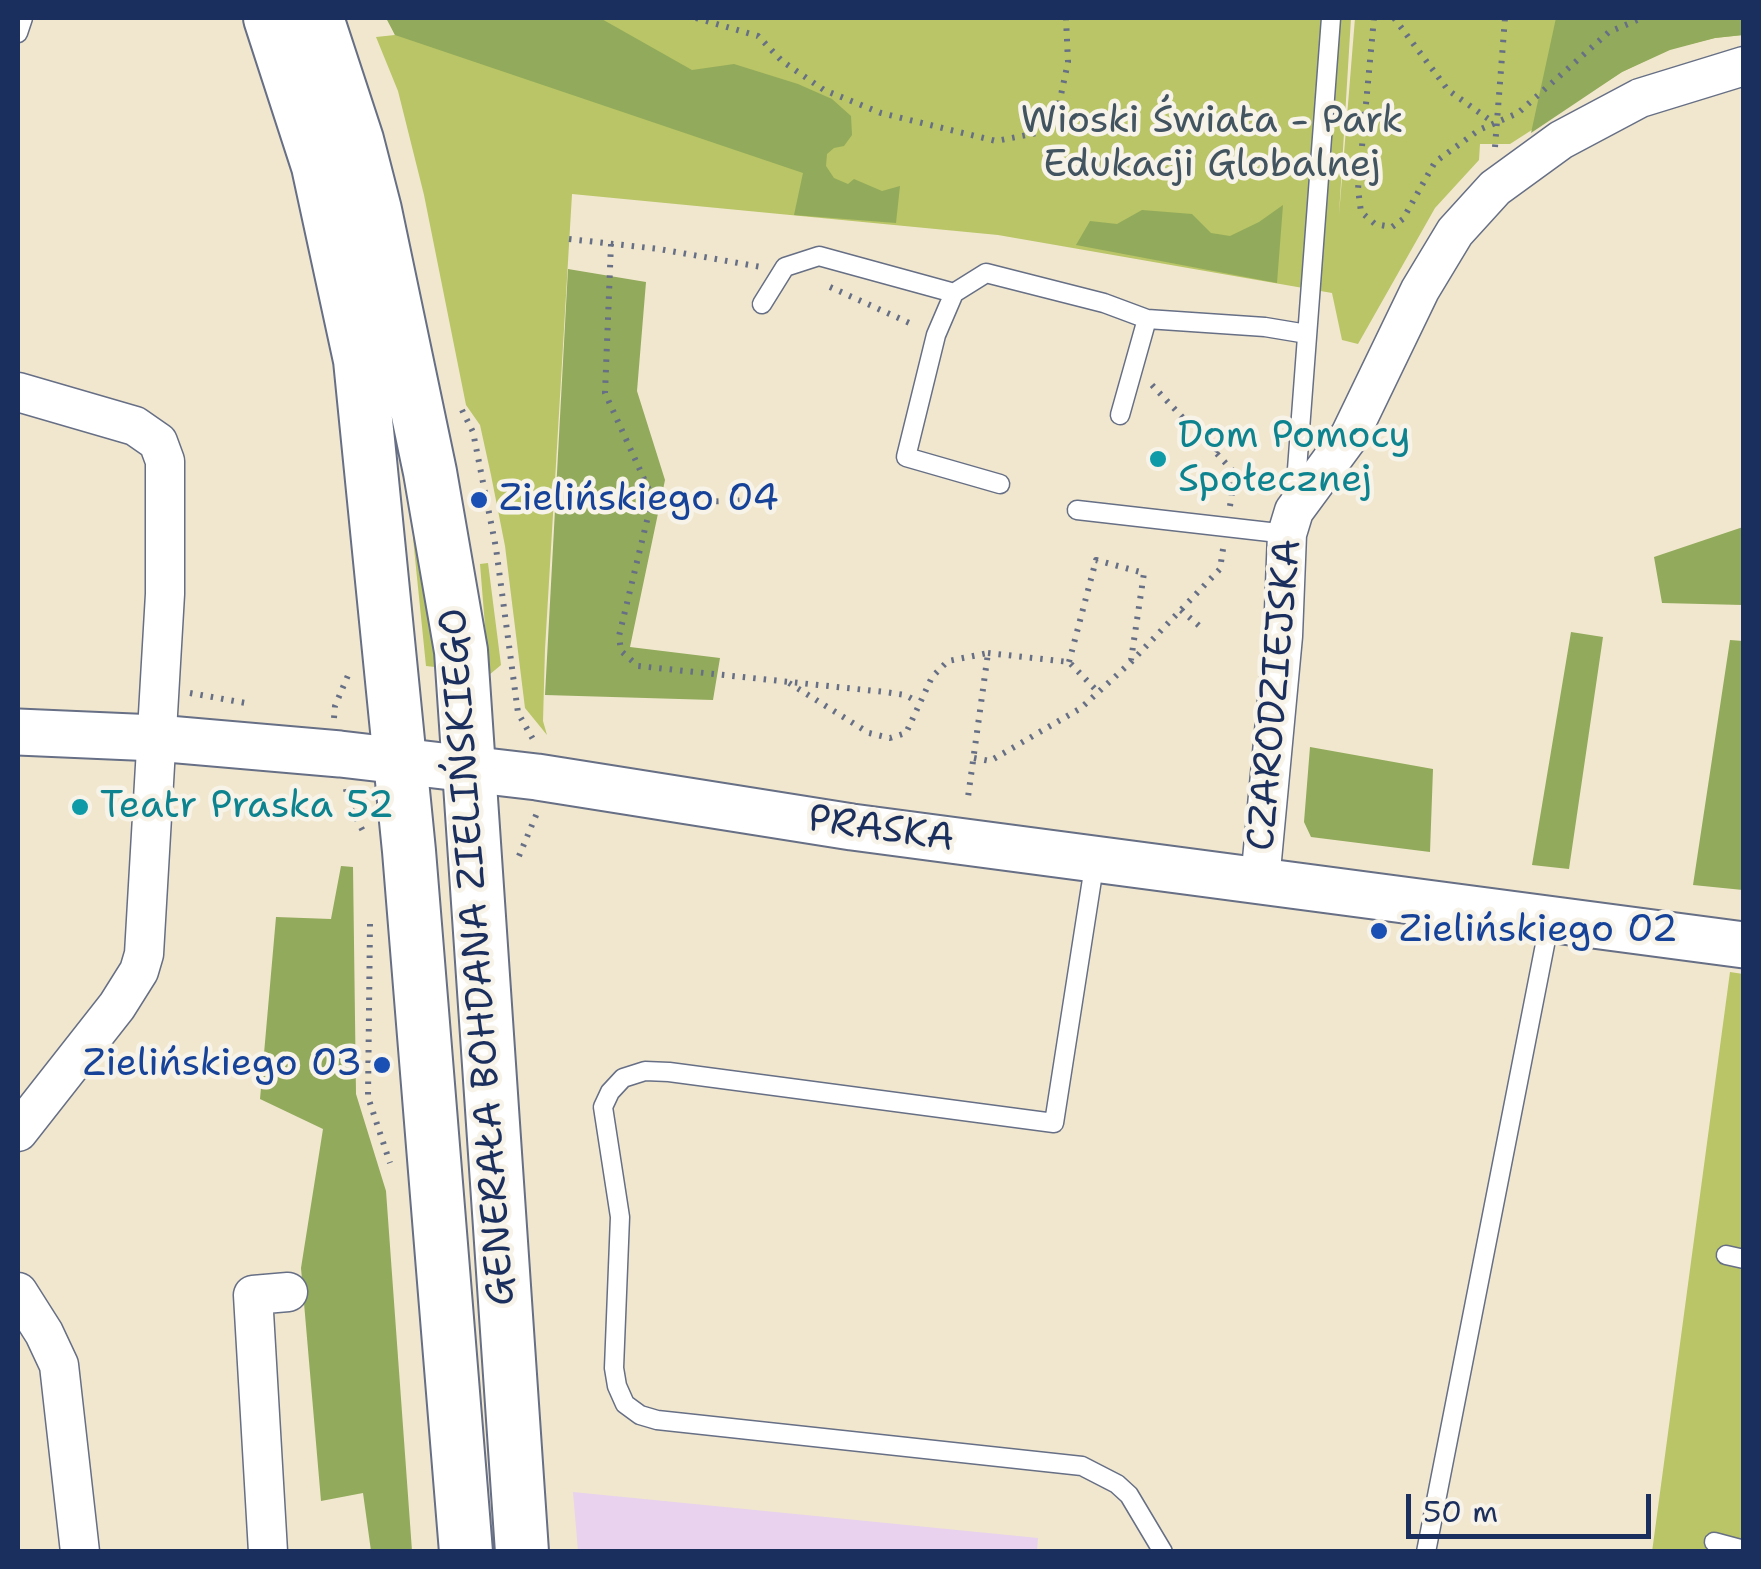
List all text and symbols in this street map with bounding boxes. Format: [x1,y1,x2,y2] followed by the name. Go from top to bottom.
[1021,99,1403,188] park label: Wioski Świata - Park Edukacji Globalnej
[1178,414,1411,504] place label: Dom Pomocy Społecznej
[1147,448,1169,470] marker: Dom Pomocy Społecznej
[499,477,779,523] place label: Zielińskiego 04
[468,489,490,511] marker: Zielińskiego 04
[1240,537,1312,853] street label: CZARODZIEJSKA
[432,607,526,1307] street label: GENERAŁA BOHDANA ZIELIŃSKIEGO
[100,784,394,830] place label: Teatr Praska 52
[69,796,91,818] marker: Teatr Praska 52
[805,797,957,863] street label: PRASKA
[1399,908,1678,954] place label: Zielińskiego 02
[1368,920,1390,942] marker: Zielińskiego 02
[83,1042,362,1088] place label: Zielińskiego 03
[371,1054,393,1076] marker: Zielińskiego 03
[1411,1474,1656,1536] scale bar
[1423,1491,1498,1532] text: 50 m

